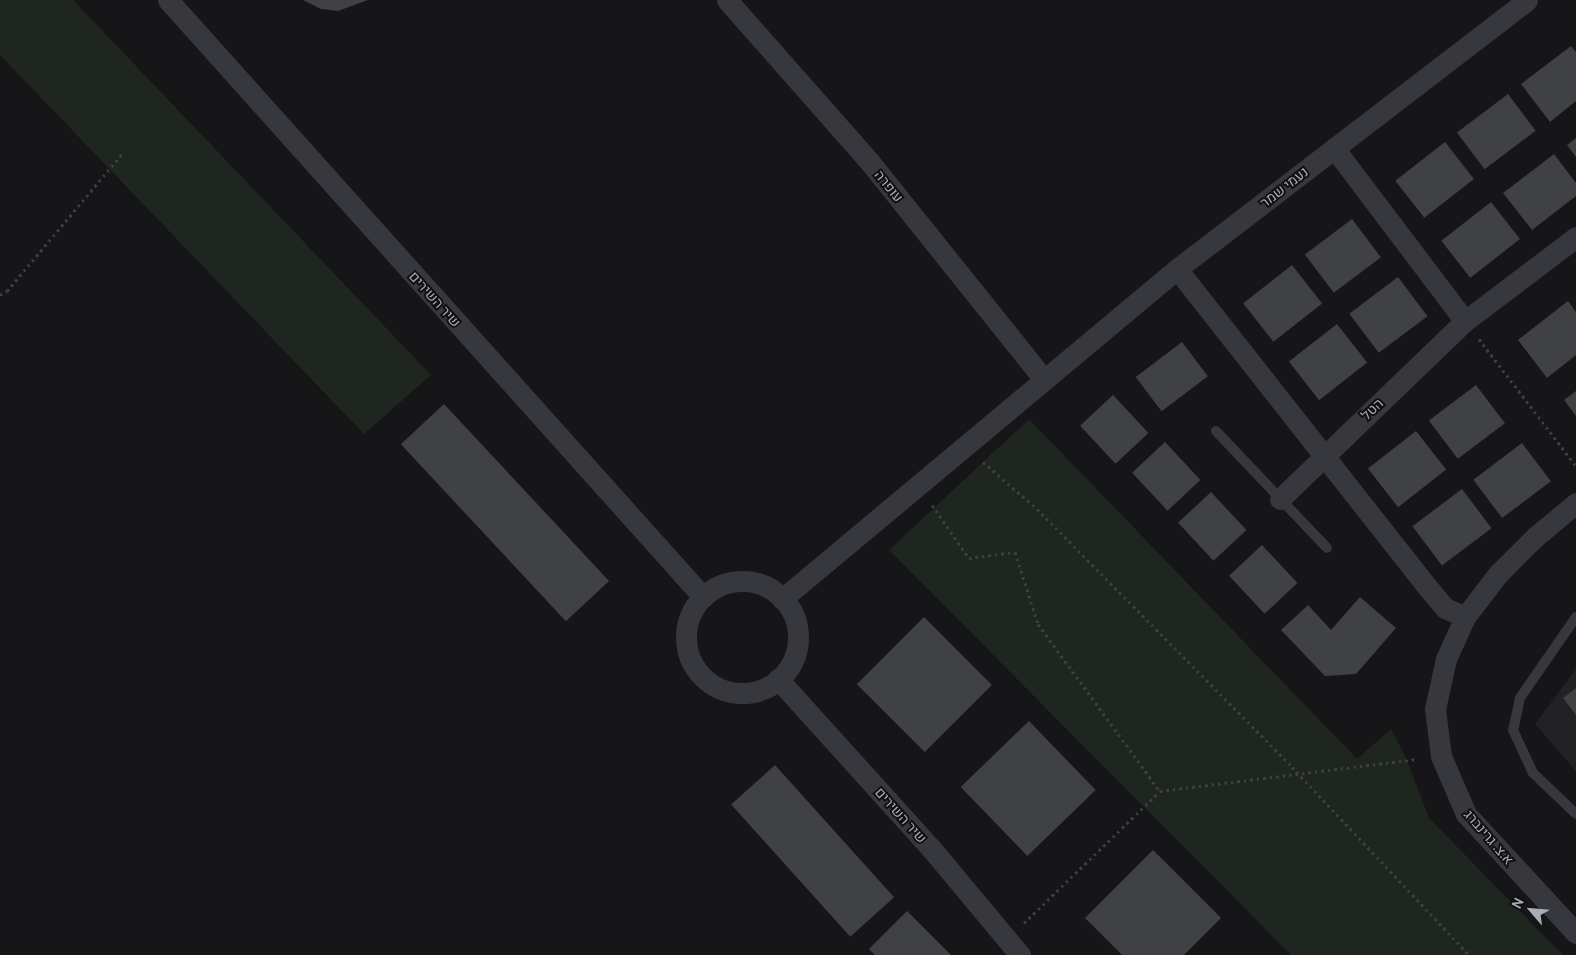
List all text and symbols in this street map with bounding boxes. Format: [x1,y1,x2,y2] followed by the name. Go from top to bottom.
[1257,163,1311,211] street label: נעמי שמר
[871,167,907,205] street label: עופרה
[406,268,464,330] street label: שיר השירים
[1358,395,1386,423] street label: הטל
[872,784,930,846] street label: שיר השירים
[1461,806,1517,868] street label: א.צ. גרינברג
[1506,885,1556,935] north arrow
[1507,895,1528,912] text: N

